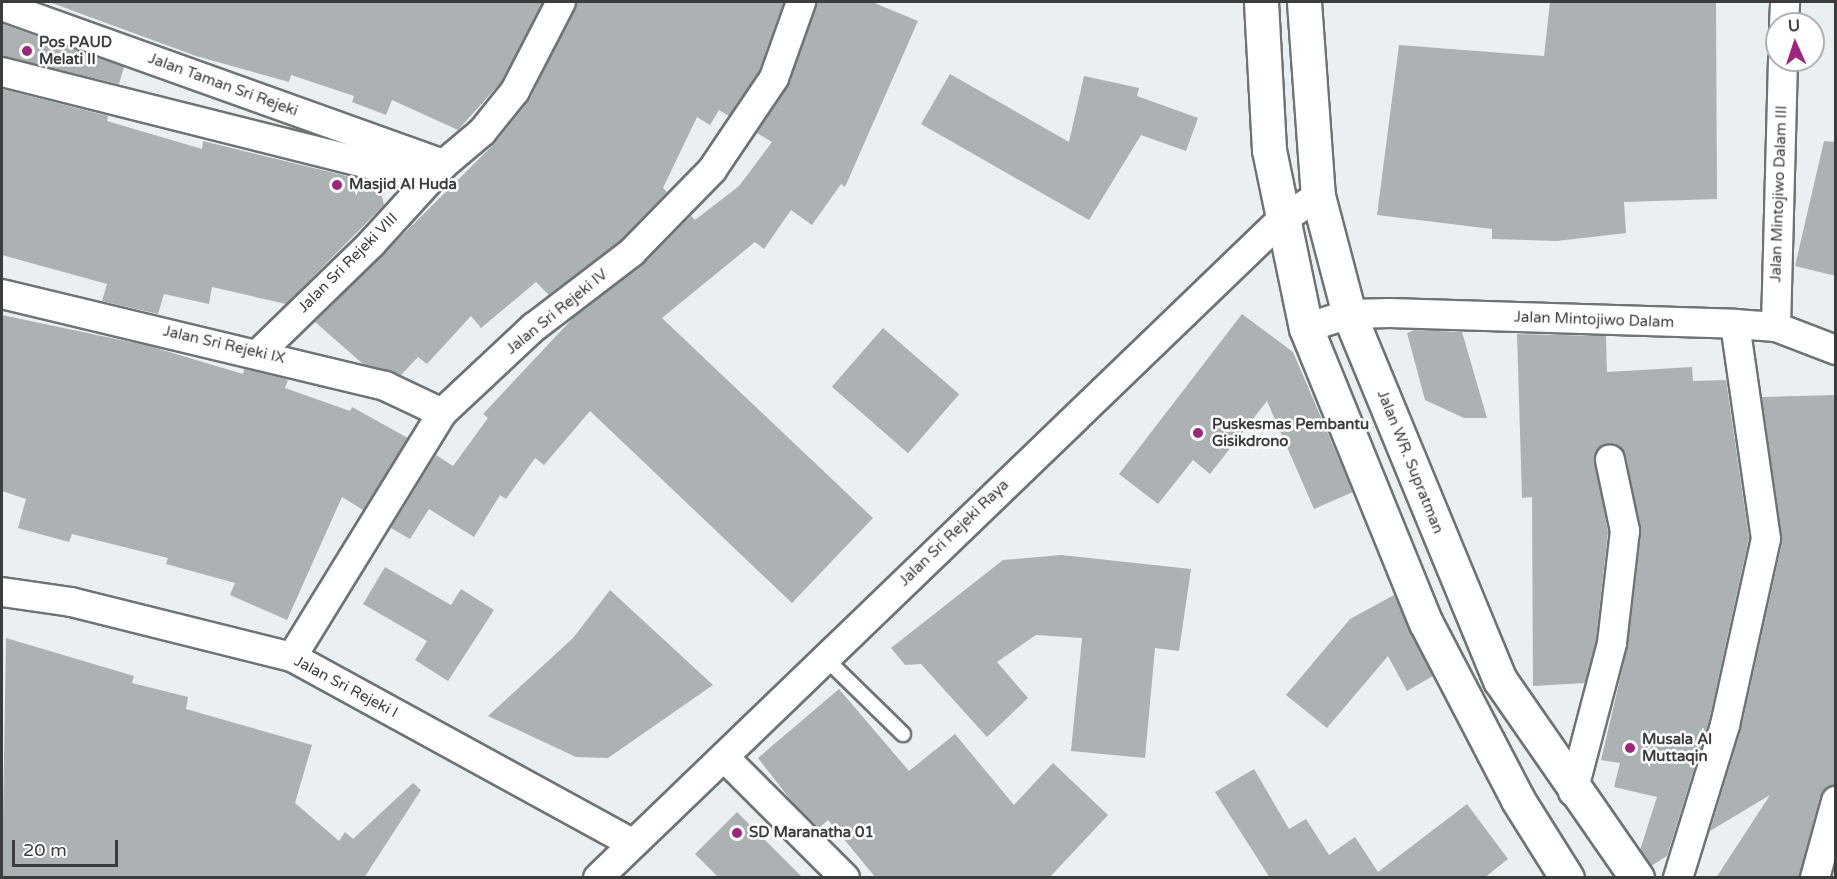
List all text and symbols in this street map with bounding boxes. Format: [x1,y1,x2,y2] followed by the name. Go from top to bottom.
[1765,12,1825,72] north arrow
[1788,16,1801,36] text: U
[39,33,112,68] place label: Pos PAUD Melati II
[20,44,34,58] marker: Pos PAUD Melati II
[146,50,300,120] street label: Jalan Taman Sri Rejeki
[1767,105,1791,283] street label: Jalan Mintojiwo Dalam III
[349,176,457,194] place label: Masjid Al Huda
[330,178,344,192] marker: Masjid Al Huda
[294,209,402,317] street label: Jalan Sri Rejeki VIII
[503,266,611,358] street label: Jalan Sri Rejeki IV
[1514,308,1674,332] street label: Jalan Mintojiwo Dalam
[161,322,287,368] street label: Jalan Sri Rejeki IX
[1373,388,1447,536] street label: Jalan WR. Supratman
[1212,415,1369,450] place label: Puskesmas Pembantu Gisikdrono
[1189,424,1207,442] marker: Puskesmas Pembantu Gisikdrono
[895,476,1013,590] street label: Jalan Sri Rejeki Raya
[291,652,401,722] street label: Jalan Sri Rejeki I
[1642,730,1712,765] place label: Musala Al Muttaqin
[1623,741,1637,755] marker: Musala Al Muttaqin
[749,824,874,842] place label: SD Maranatha 01
[730,826,744,840] marker: SD Maranatha 01
[15,828,122,866] scale bar
[23,839,67,861] text: 20 m

